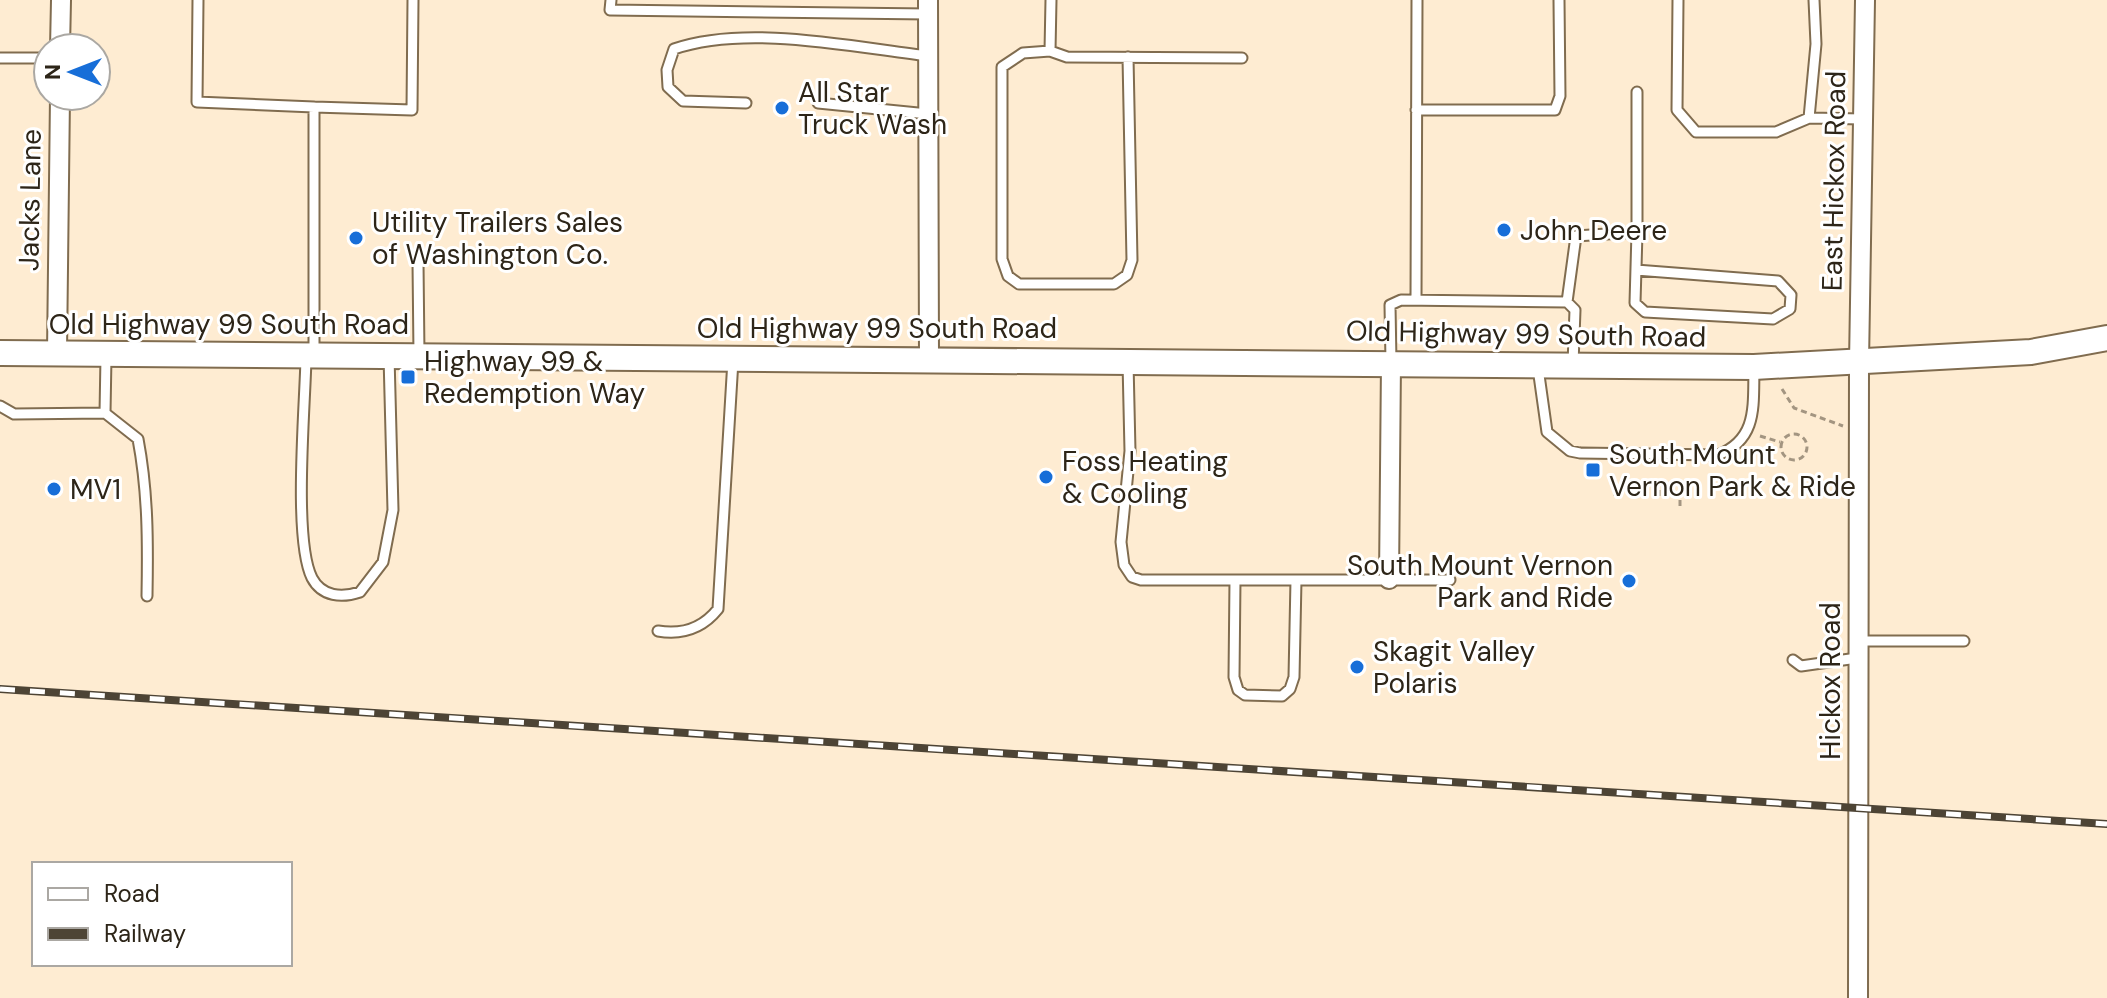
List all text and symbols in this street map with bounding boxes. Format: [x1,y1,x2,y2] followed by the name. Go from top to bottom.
[32,32,112,112] north arrow
[38,64,67,80] text: N
[1814,71,1854,291] street label: East Hickox Road
[798,74,947,143] place label: All Star Truck Wash
[773,99,791,117] marker: All Star Truck Wash
[10,129,50,271] street label: Jacks Lane
[372,204,623,273] place label: Utility Trailers Sales of Washington Co.
[1520,212,1667,249] place label: John Deere
[1495,221,1513,239] marker: John Deere
[347,229,365,247] marker: Utility Trailers Sales of Washington Co.
[49,306,409,343] street label: Old Highway 99 South Road
[697,310,1057,347] street label: Old Highway 99 South Road
[1346,312,1706,356] street label: Old Highway 99 South Road
[424,343,645,412] place label: Highway 99 & Redemption Way
[399,368,417,386] marker: Highway 99 & Redemption Way
[1609,436,1856,505] place label: South Mount Vernon Park & Ride
[1062,443,1228,512] place label: Foss Heating & Cooling
[1584,461,1602,479] marker: South Mount Vernon Park & Ride
[1037,468,1055,486] marker: Foss Heating & Cooling
[70,471,121,508] place label: MV1
[45,480,63,498] marker: MV1
[1347,547,1613,616] place label: South Mount Vernon Park and Ride
[1620,572,1638,590] marker: South Mount Vernon Park and Ride
[1812,602,1849,760] street label: Hickox Road
[1373,633,1535,702] place label: Skagit Valley Polaris
[1348,658,1366,676] marker: Skagit Valley Polaris
[32,862,292,966] legend
[104,878,160,909] text: Road
[104,918,186,949] text: Railway

